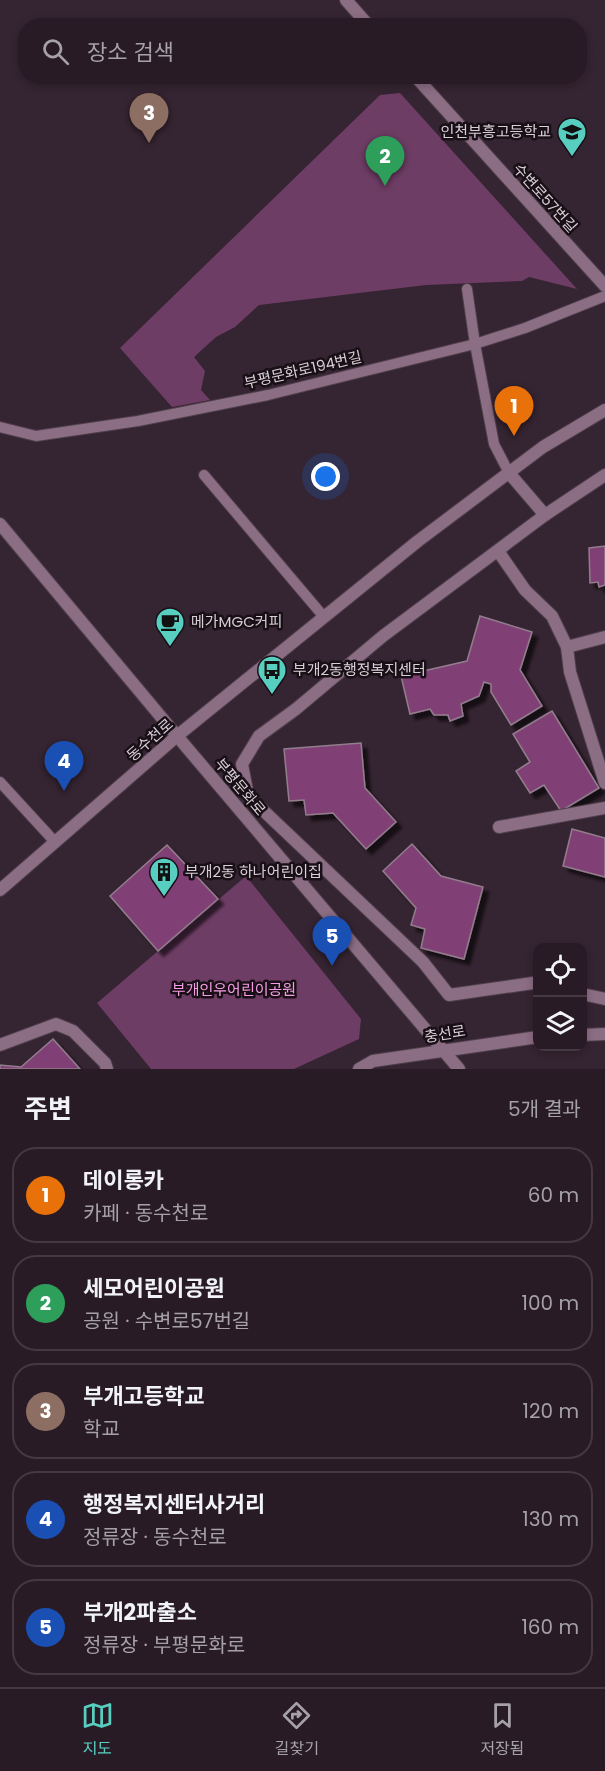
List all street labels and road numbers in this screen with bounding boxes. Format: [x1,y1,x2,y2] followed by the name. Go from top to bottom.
[509,158,582,237] street label: 수변로57번길
[242,346,364,393] street label: 부평문화로194번길
[122,714,177,766] street label: 동수천로
[210,753,271,820] street label: 부평문화로
[423,1020,467,1047] street label: 충선로

